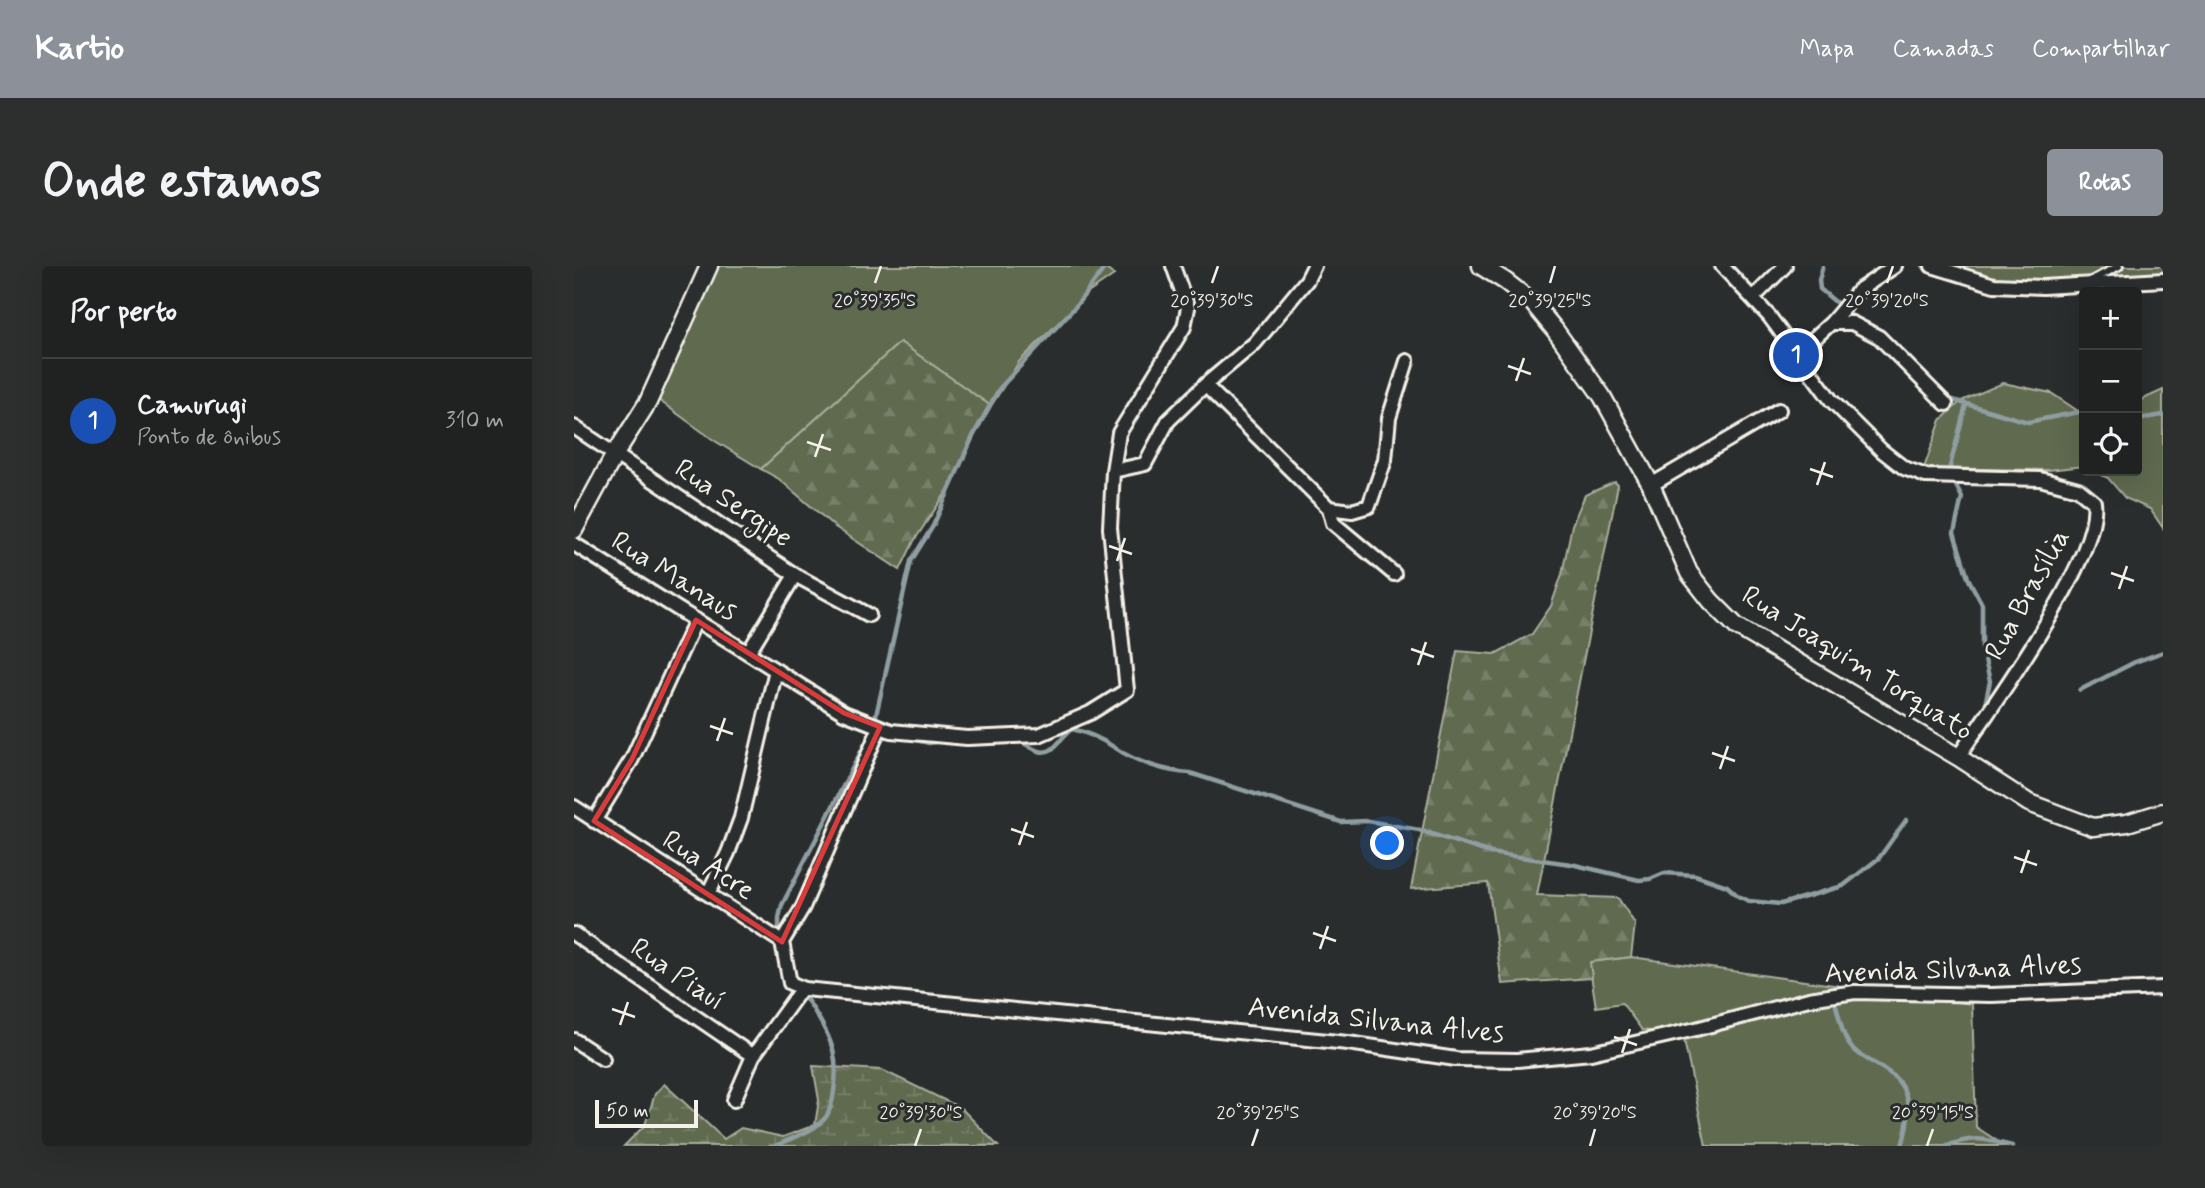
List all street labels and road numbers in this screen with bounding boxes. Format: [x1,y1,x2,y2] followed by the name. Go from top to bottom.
[666,451,799,559] street label: Rua Sergipe
[604,523,744,631] street label: Rua Manaus
[1977,523,2079,667] street label: Rua Brasília
[1734,578,1980,750] street label: Rua Joaquim Torquato
[655,822,761,910] street label: Rua Acre
[623,930,731,1020] street label: Rua Piauí
[1824,947,2082,993] street label: Avenida Silvana Alves
[1246,989,1506,1053] street label: Avenida Silvana Alves

